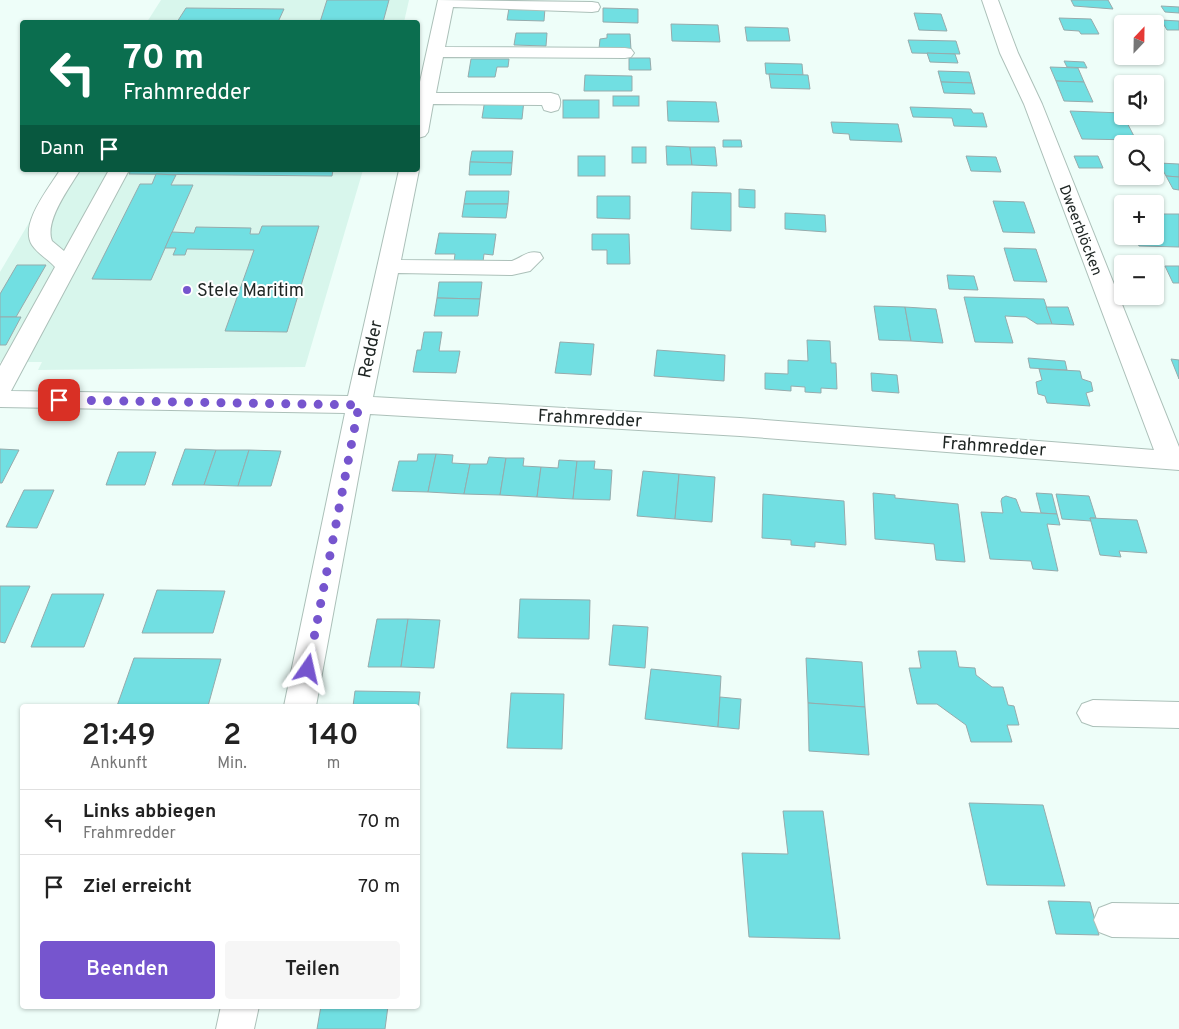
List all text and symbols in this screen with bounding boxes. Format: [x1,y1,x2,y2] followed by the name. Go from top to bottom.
[1114,15,1164,65] north arrow
[1114,15,1164,305] map controls
[123,37,204,81] text: 70 m
[40,40,105,105] icon: left
[1114,75,1164,125] button: sound
[123,80,251,107] text: Frahmredder
[95,135,123,163] icon: arrive
[1114,135,1164,185] button: search
[40,137,85,161] text: Dann
[1054,183,1106,279] street label: Dweerblöcken
[1114,195,1164,245] button: +
[1114,255,1164,305] button: −
[197,280,304,303] place label: Stele Maritim
[181,284,193,296] marker: Stele Maritim
[354,318,389,380] street label: Redder
[38,379,80,421] pin
[45,386,73,414] icon: arrive
[537,405,643,434] street label: Frahmredder
[941,432,1047,463] street label: Frahmredder
[281,642,333,694] position arrow
[81,718,156,755] text: 21:49
[223,718,241,755] text: 2
[308,718,359,755] text: 140
[90,754,148,774] text: Ankunft
[217,754,247,774] text: Min.
[327,754,340,774] text: m
[83,800,216,824] text: Links abbiegen
[40,808,68,836] icon: left
[358,810,400,834] text: 70 m
[83,824,176,844] text: Frahmredder
[40,873,68,901] icon: arrive
[83,875,192,899] text: Ziel erreicht
[358,875,400,899] text: 70 m
[40,941,215,999] button: Beenden
[225,941,400,999] button: Teilen

